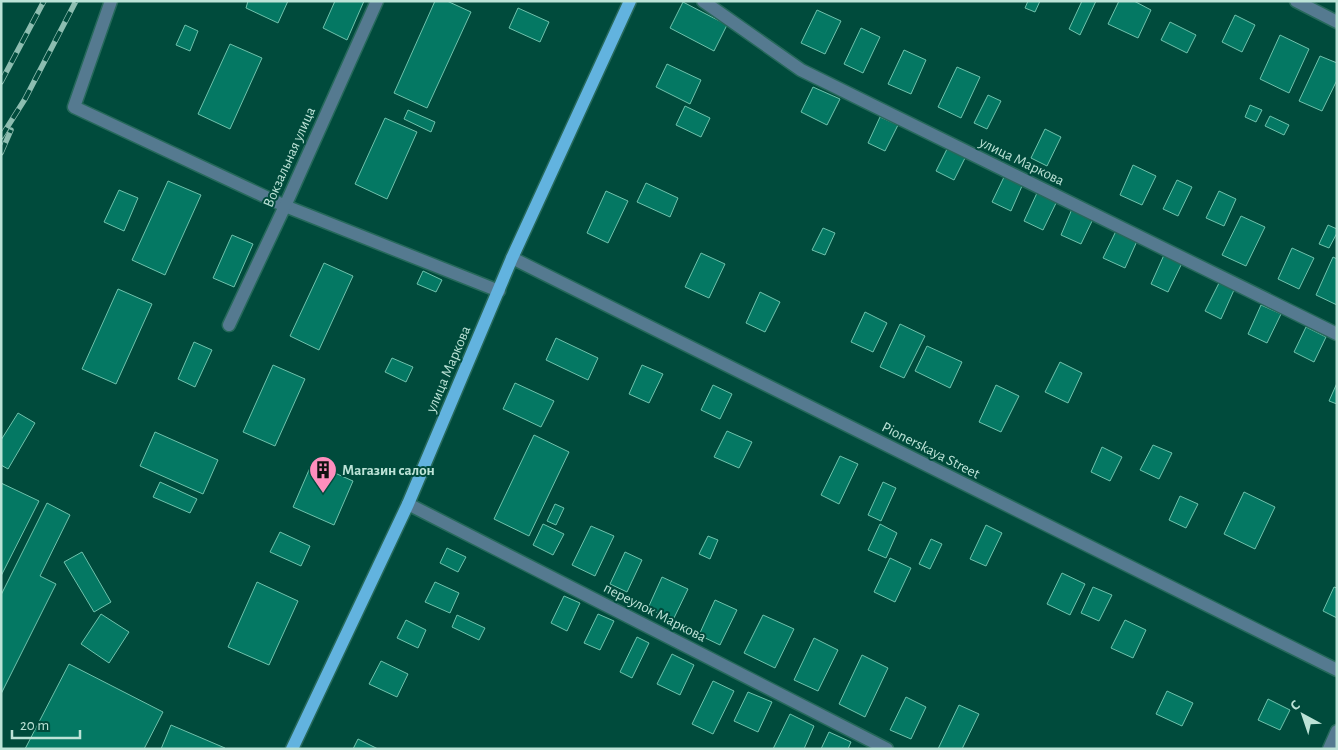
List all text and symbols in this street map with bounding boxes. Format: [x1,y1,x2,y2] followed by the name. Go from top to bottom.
[261,105,318,210] street label: Вокзальная улица
[976,134,1067,188] street label: улица Маркова
[423,324,473,416] street label: улица Маркова
[879,419,982,482] street label: Pionerskaya Street
[308,455,338,494] building icon: Магазин салон
[342,463,435,478] place label: Магазин салон
[601,580,709,645] street label: переулок Маркова
[1278,690,1328,740] north arrow
[1288,698,1303,714] text: С
[12,708,80,740] scale bar
[20,718,49,733] text: 20 m

